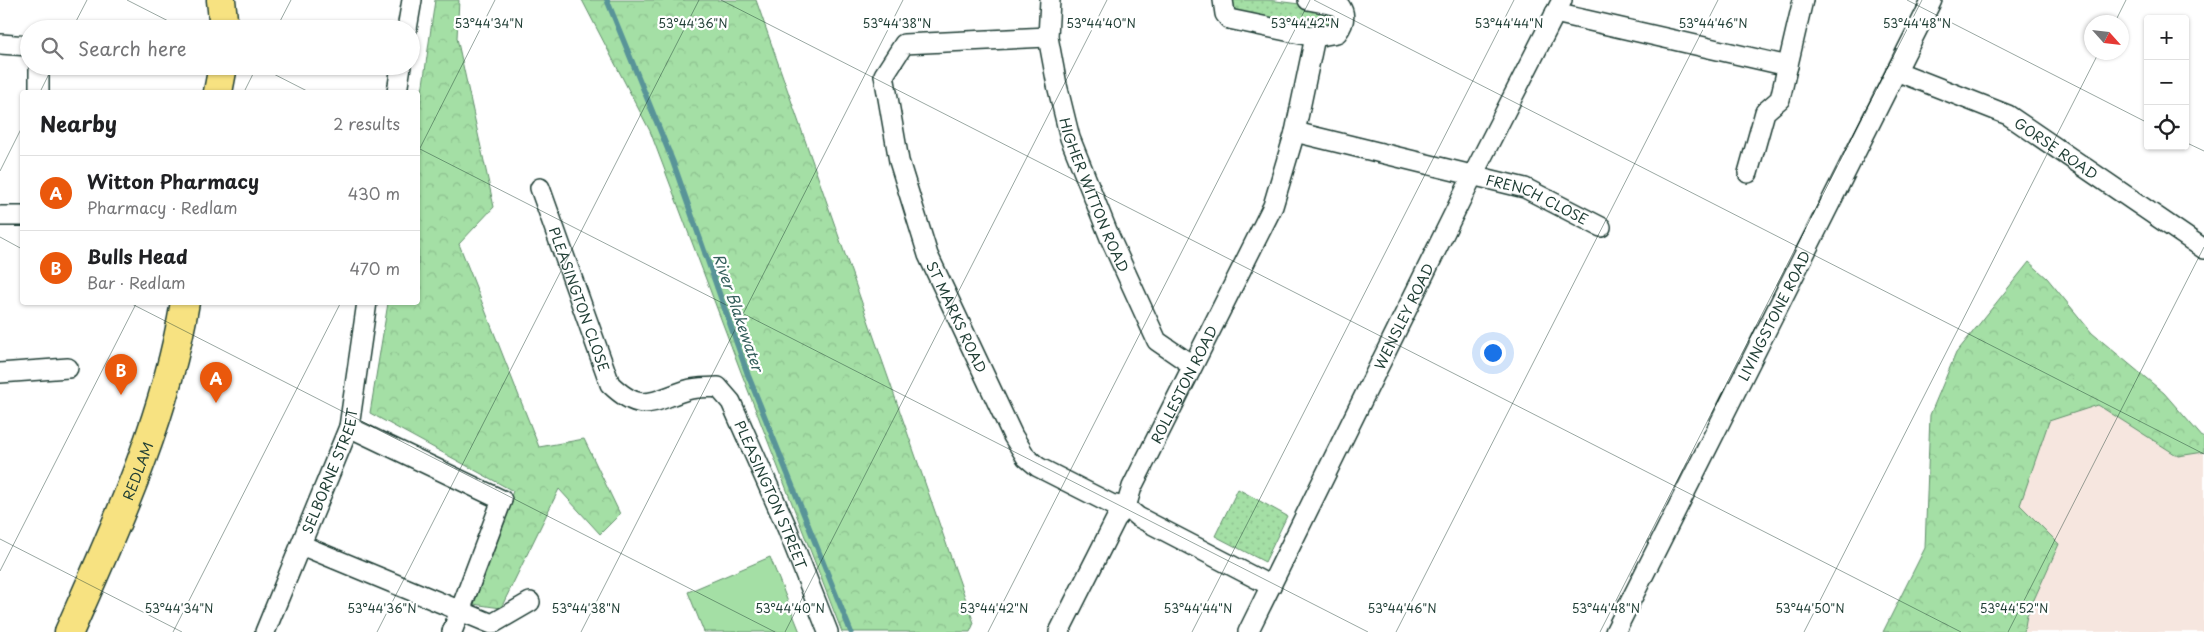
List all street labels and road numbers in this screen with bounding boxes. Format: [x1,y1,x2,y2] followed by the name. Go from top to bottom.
[2010,112,2102,184] street label: GORSE ROAD
[1055,115,1135,275] street label: HIGHER WITTON ROAD
[1484,168,1592,229] street label: FRENCH CLOSE
[544,224,615,375] street label: PLEASINGTON CLOSE
[1732,247,1815,384] street label: LIVINGSTONE ROAD
[922,257,992,376] street label: ST MARKS ROAD
[1368,260,1439,373] street label: WENSLEY ROAD
[1145,322,1222,447] street label: ROLLESTON ROAD
[296,406,362,537] street label: SELBORNE STREET
[730,417,813,573] street label: PLEASINGTON STREET
[117,439,158,503] street label: REDLAM

